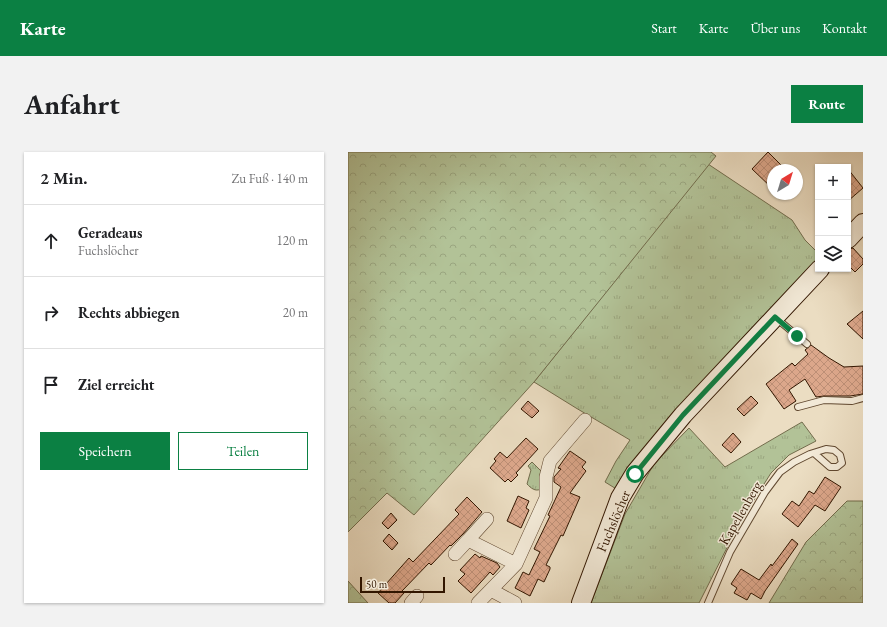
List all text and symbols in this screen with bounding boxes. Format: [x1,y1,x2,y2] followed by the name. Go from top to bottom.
[20,16,66,41] text: Karte
[651,19,677,37] text: Start
[699,19,728,37] text: Karte
[750,19,800,37] text: Über uns
[822,19,867,37] text: Kontakt
[791,85,863,123] button: Route
[24,86,120,122] text: Anfahrt
[767,164,803,200] north arrow
[815,164,851,272] map controls
[815,164,851,200] button: +
[40,167,87,189] text: 2 Min.
[231,170,308,187] text: Zu Fuß · 140 m
[815,200,851,236] button: −
[78,223,142,242] text: Geradeaus
[40,230,62,252] icon: ahead
[277,232,308,249] text: 120 m
[815,236,851,272] button: layers
[78,242,139,259] text: Fuchslöcher
[40,302,62,324] icon: right
[78,303,180,322] text: Rechts abbiegen
[283,304,308,321] text: 20 m
[788,327,806,345] route end
[40,374,62,396] icon: arrive
[78,375,154,394] text: Ziel erreicht
[40,432,170,470] button: Speichern
[178,432,308,470] button: Teilen
[626,465,644,483] route start
[714,477,766,548] street label: Kapellenberg
[592,487,634,555] street label: Fuchslöcher
[360,575,445,594] scale bar
[366,577,387,591] text: 50 m

